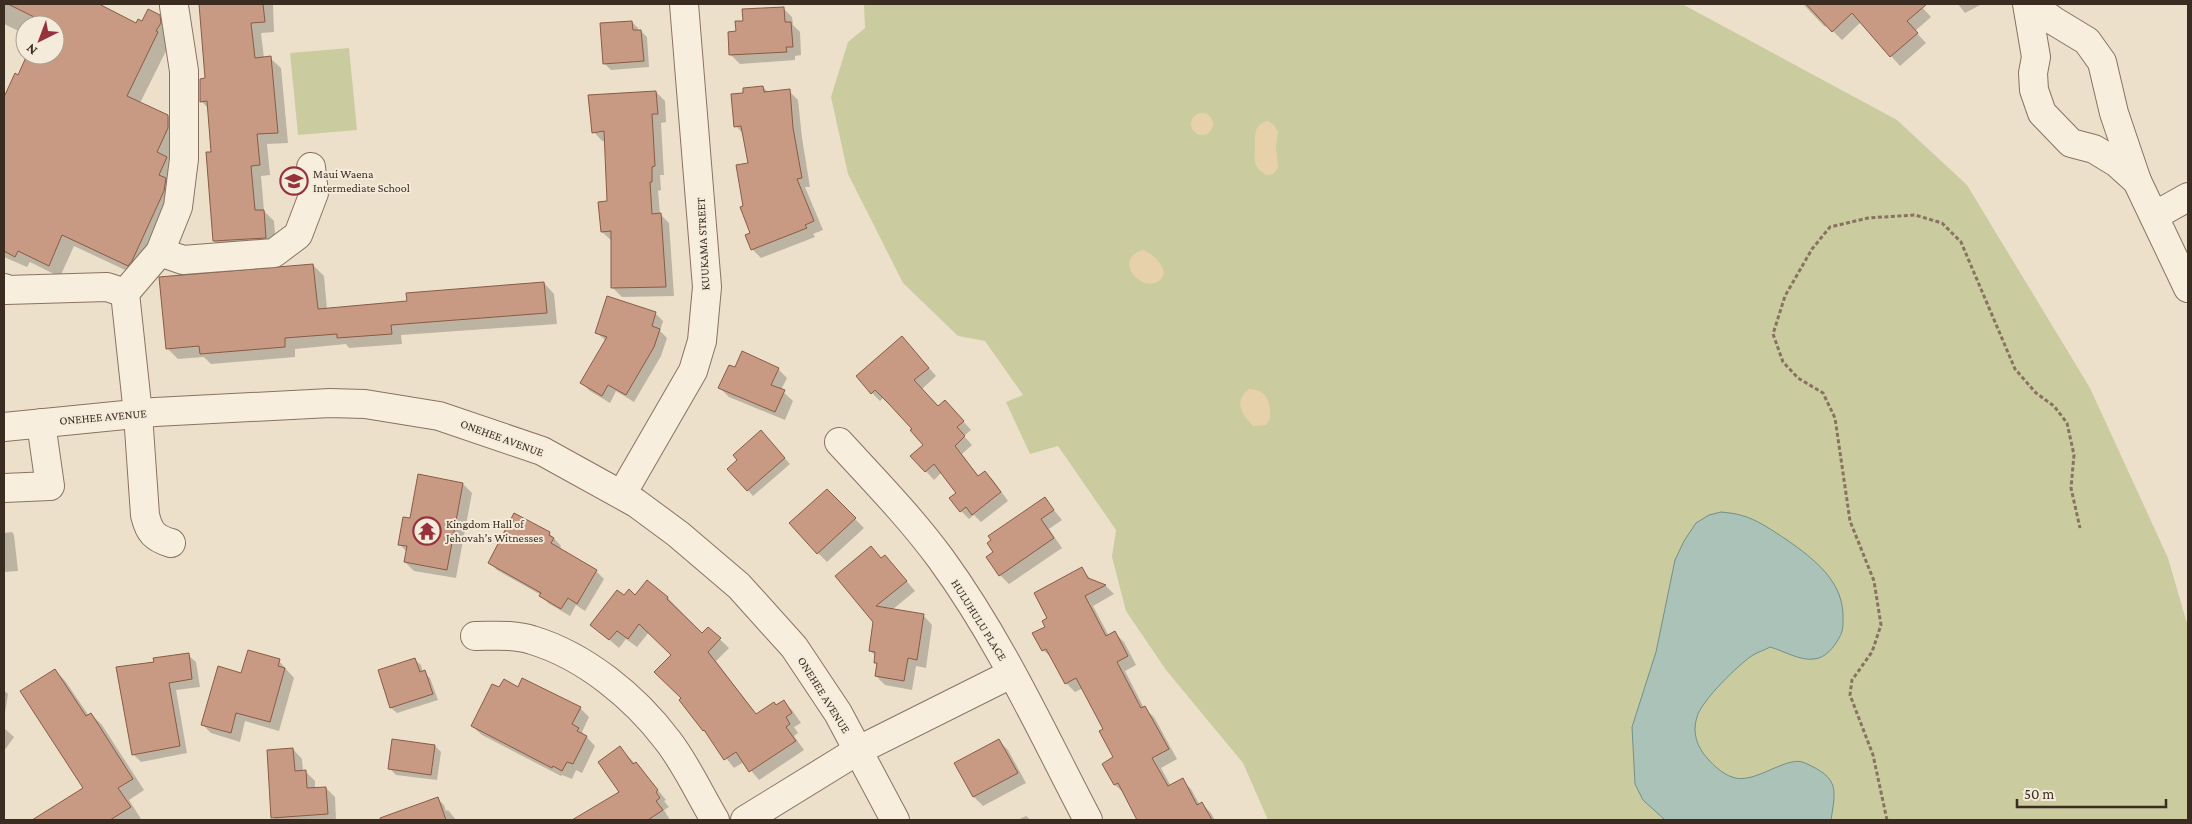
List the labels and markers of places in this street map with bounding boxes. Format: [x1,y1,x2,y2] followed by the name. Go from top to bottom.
[279,166,309,196] school or university icon: Maui Waena Intermediate School
[313,167,410,195] place label: Maui Waena Intermediate School
[412,516,442,546] temple icon: Kingdom Hall of Jehovah’s Witnesses
[445,517,544,545] place label: Kingdom Hall of Jehovah’s Witnesses

